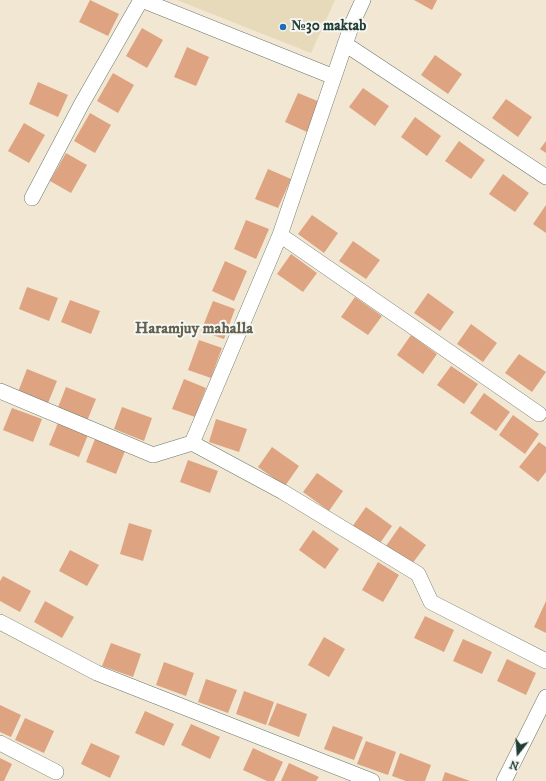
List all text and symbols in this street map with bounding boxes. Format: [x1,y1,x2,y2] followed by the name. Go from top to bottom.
[291,18,366,36] place label: №30 maktab
[278,22,288,32] marker: №30 maktab
[135,320,253,340] district label: Haramjuy mahalla
[498,733,538,773] north arrow
[508,756,521,772] text: N

